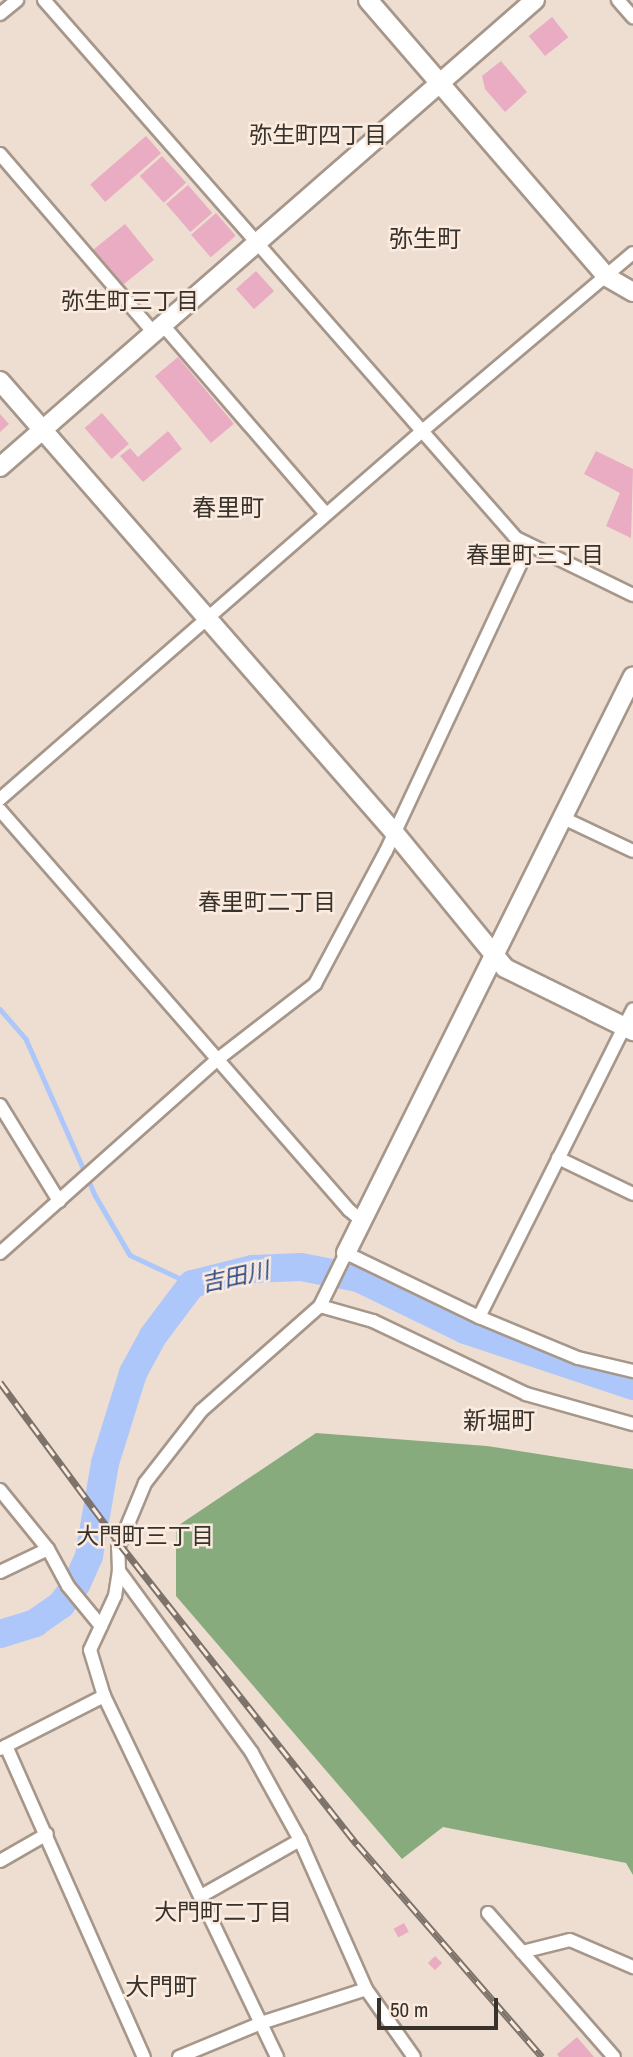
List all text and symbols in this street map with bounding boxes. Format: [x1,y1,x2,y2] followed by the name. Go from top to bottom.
[249,121,387,149] district label: 弥生町四丁目
[389,225,461,253] district label: 弥生町
[61,287,199,315] district label: 弥生町三丁目
[192,494,264,522] district label: 春里町
[466,541,604,569] district label: 春里町三丁目
[198,888,336,916] district label: 春里町二丁目
[198,1256,272,1298] water label: 吉田川
[463,1407,535,1435] district label: 新堀町
[76,1522,214,1550] district label: 大門町三丁目
[154,1898,292,1926] district label: 大門町二丁目
[125,1973,197,2001] district label: 大門町
[381,1983,502,2027] scale bar
[390,1995,428,2024] text: 50 m

